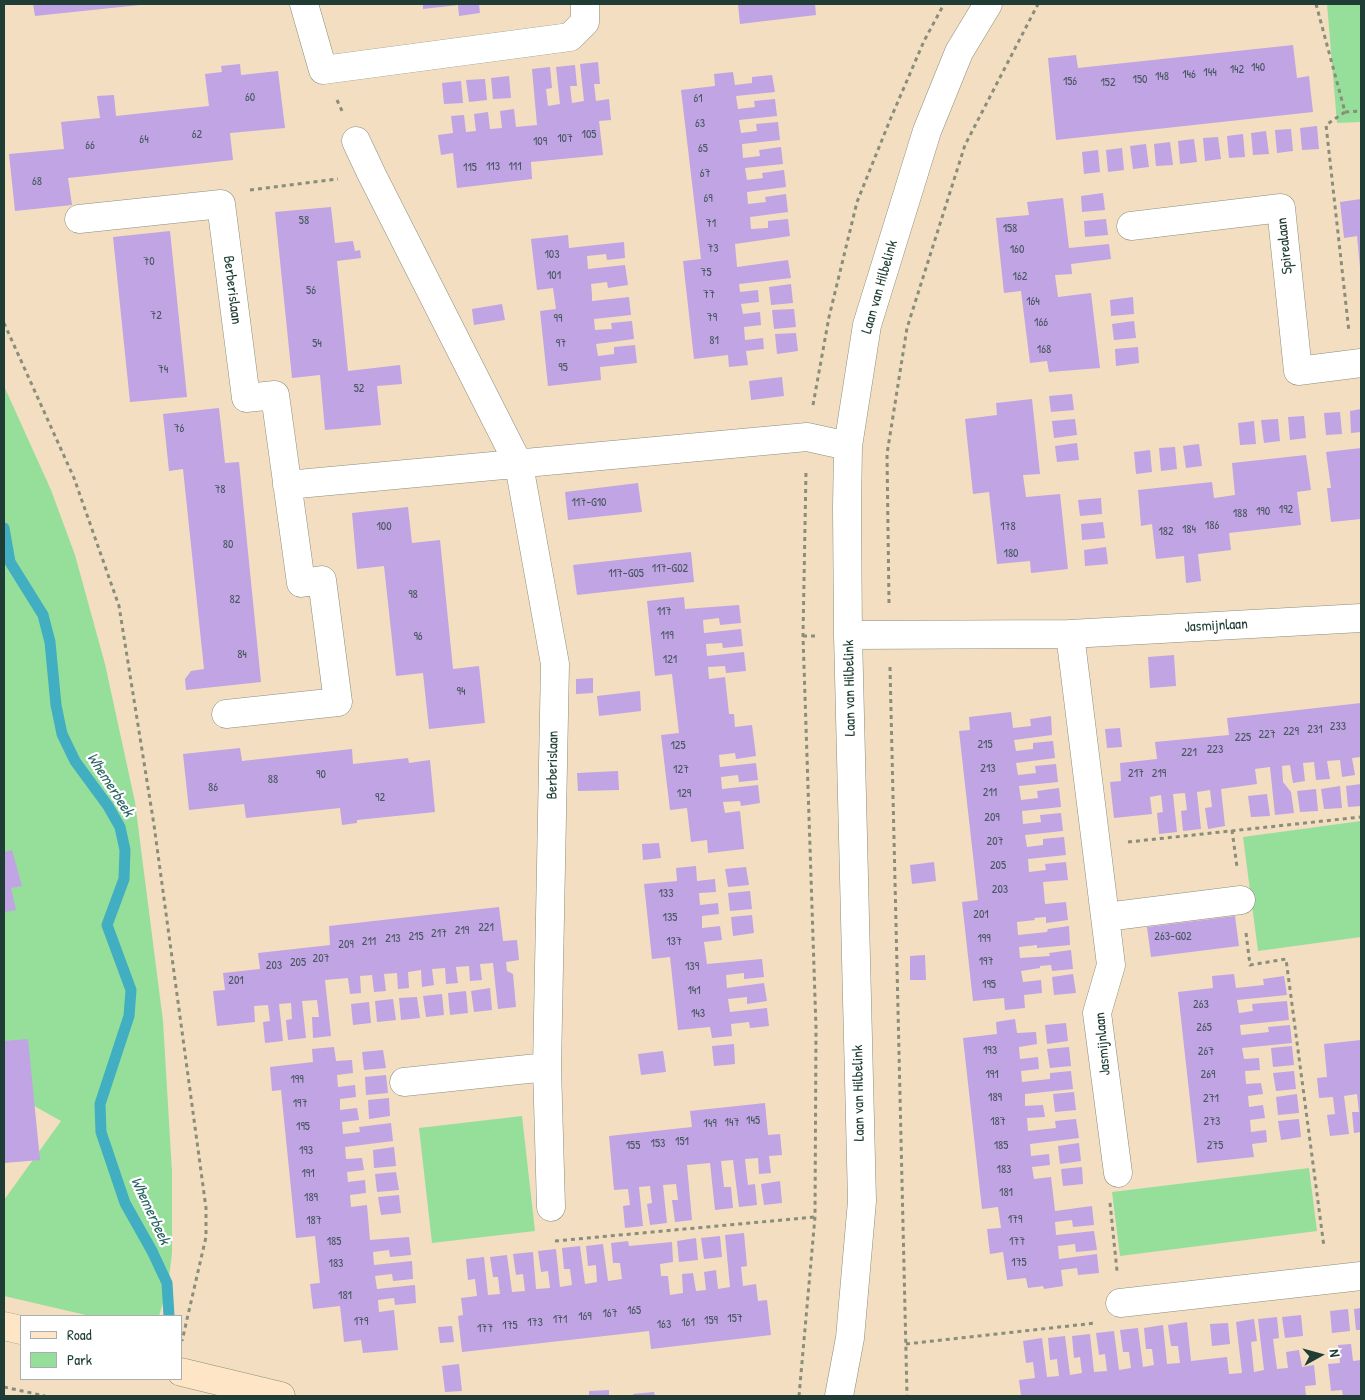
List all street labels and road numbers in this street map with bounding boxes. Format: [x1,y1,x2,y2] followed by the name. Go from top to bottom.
[1273,217,1297,275] street label: Spirealaan
[858,238,902,336] street label: Laan van Hilbelink
[219,255,245,325] street label: Berberislaan
[1184,615,1248,637] street label: Jasmijnlaan
[840,640,860,736] street label: Laan van Hilbelink
[543,730,563,800] street label: Berberislaan
[1091,1012,1115,1076] street label: Jasmijnlaan
[849,1045,869,1141] street label: Laan van Hilbelink

